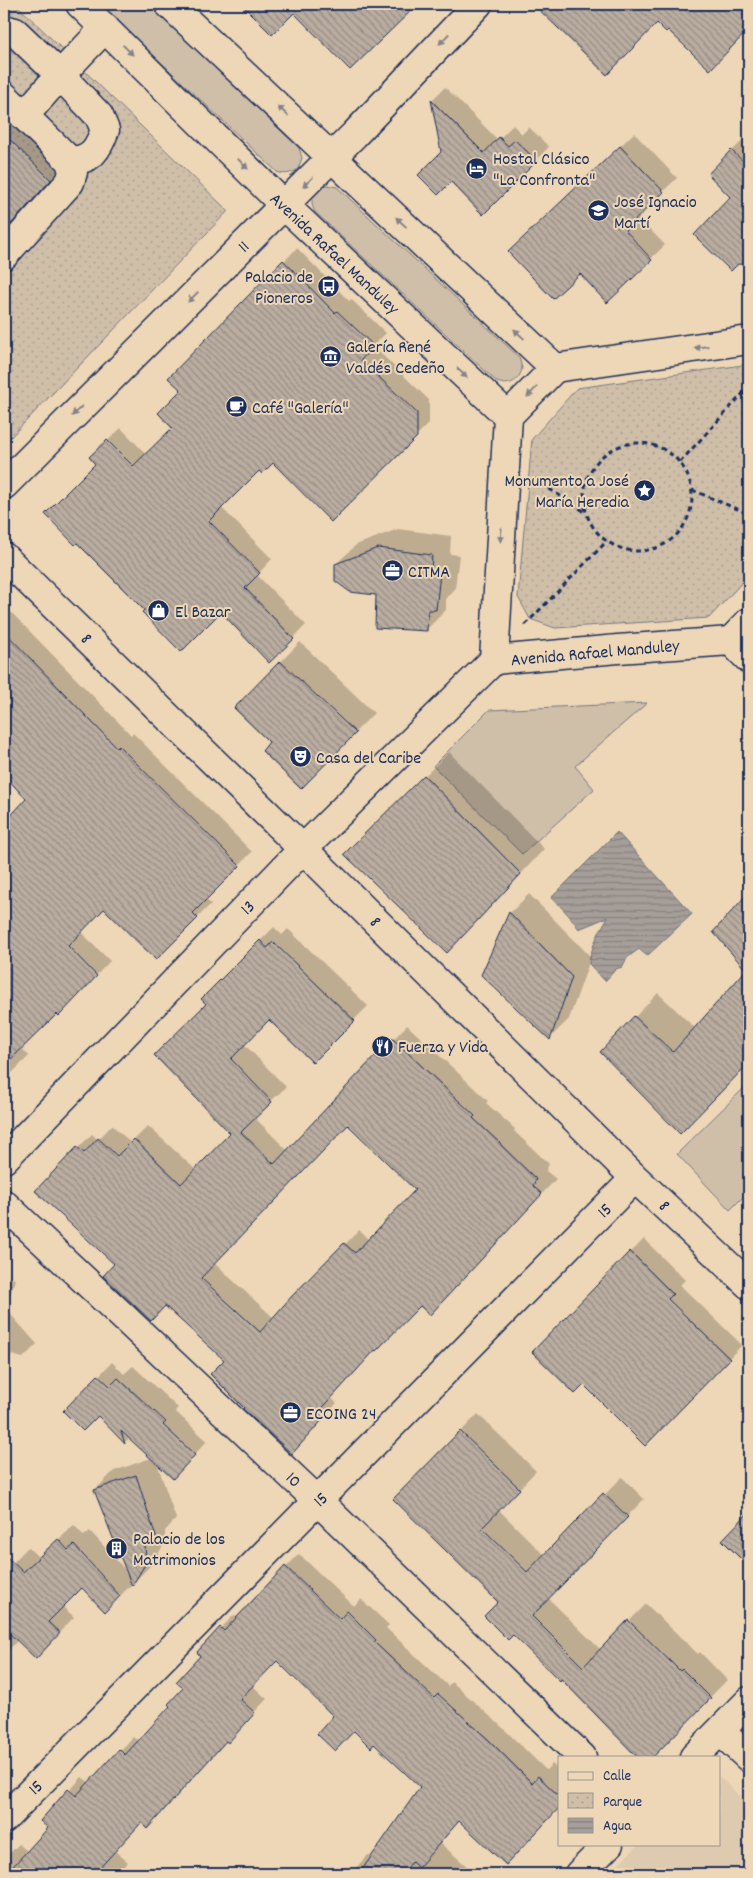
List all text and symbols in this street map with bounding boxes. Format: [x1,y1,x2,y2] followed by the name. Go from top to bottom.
[438,33,450,45] one-way arrow
[121,44,133,56] one-way arrow
[278,105,290,117] one-way arrow
[493,148,595,194] place label: Hostal Clásico "La Confronta"
[465,156,489,180] hotel icon: Hostal Clásico "La Confronta"
[237,158,249,170] one-way arrow
[302,176,314,188] one-way arrow
[263,188,404,322] street label: Avenida Rafael Manduley
[614,191,697,237] place label: José Ignacio Martí
[586,199,610,223] school or university icon: José Ignacio Martí
[396,216,408,228] one-way arrow
[233,236,256,259] street label: 11
[245,266,313,312] place label: Palacio de Pioneros
[317,274,341,298] bus stop icon: Palacio de Pioneros
[187,290,199,302] one-way arrow
[514,328,526,340] one-way arrow
[346,336,445,382] place label: Galería René Valdés Cedeño
[693,343,709,351] one-way arrow
[318,344,342,368] museum icon: Galería René Valdés Cedeño
[456,367,468,379] one-way arrow
[526,386,538,398] one-way arrow
[224,395,248,419] cafe icon: Café "Galería"
[252,397,349,422] place label: Café "Galería"
[72,405,84,417] one-way arrow
[505,470,630,516] place label: Monumento a José María Heredia
[633,478,657,502] place icon: Monumento a José María Heredia
[497,527,505,543] one-way arrow
[380,559,404,583] office icon: CITMA
[408,561,450,586] place label: CITMA
[147,599,171,623] shop icon: El Bazar
[175,601,231,626] place label: El Bazar
[74,628,97,651] street label: 8
[510,635,681,674] street label: Avenida Rafael Manduley
[288,745,312,769] theatre icon: Casa del Caribe
[316,747,421,772] place label: Casa del Caribe
[236,896,262,922] street label: 13
[363,911,386,934] street label: 8
[370,1034,394,1058] restaurant icon: Fuerza y Vida
[398,1036,489,1061] place label: Fuerza y Vida
[652,1195,674,1218] street label: 8
[593,1199,619,1225] street label: 15
[278,1401,302,1425] office icon: ECOING 24
[306,1403,376,1428] place label: ECOING 24
[279,1467,306,1495] street label: 10
[309,1488,335,1514] street label: 15
[133,1528,225,1574] place label: Palacio de los Matrimonios
[105,1536,129,1560] building icon: Palacio de los Matrimonios
[558,1756,720,1846] legend
[603,1766,632,1788] text: Calle
[24,1776,50,1802] street label: 15
[603,1792,643,1814] text: Parque
[603,1816,632,1838] text: Agua

